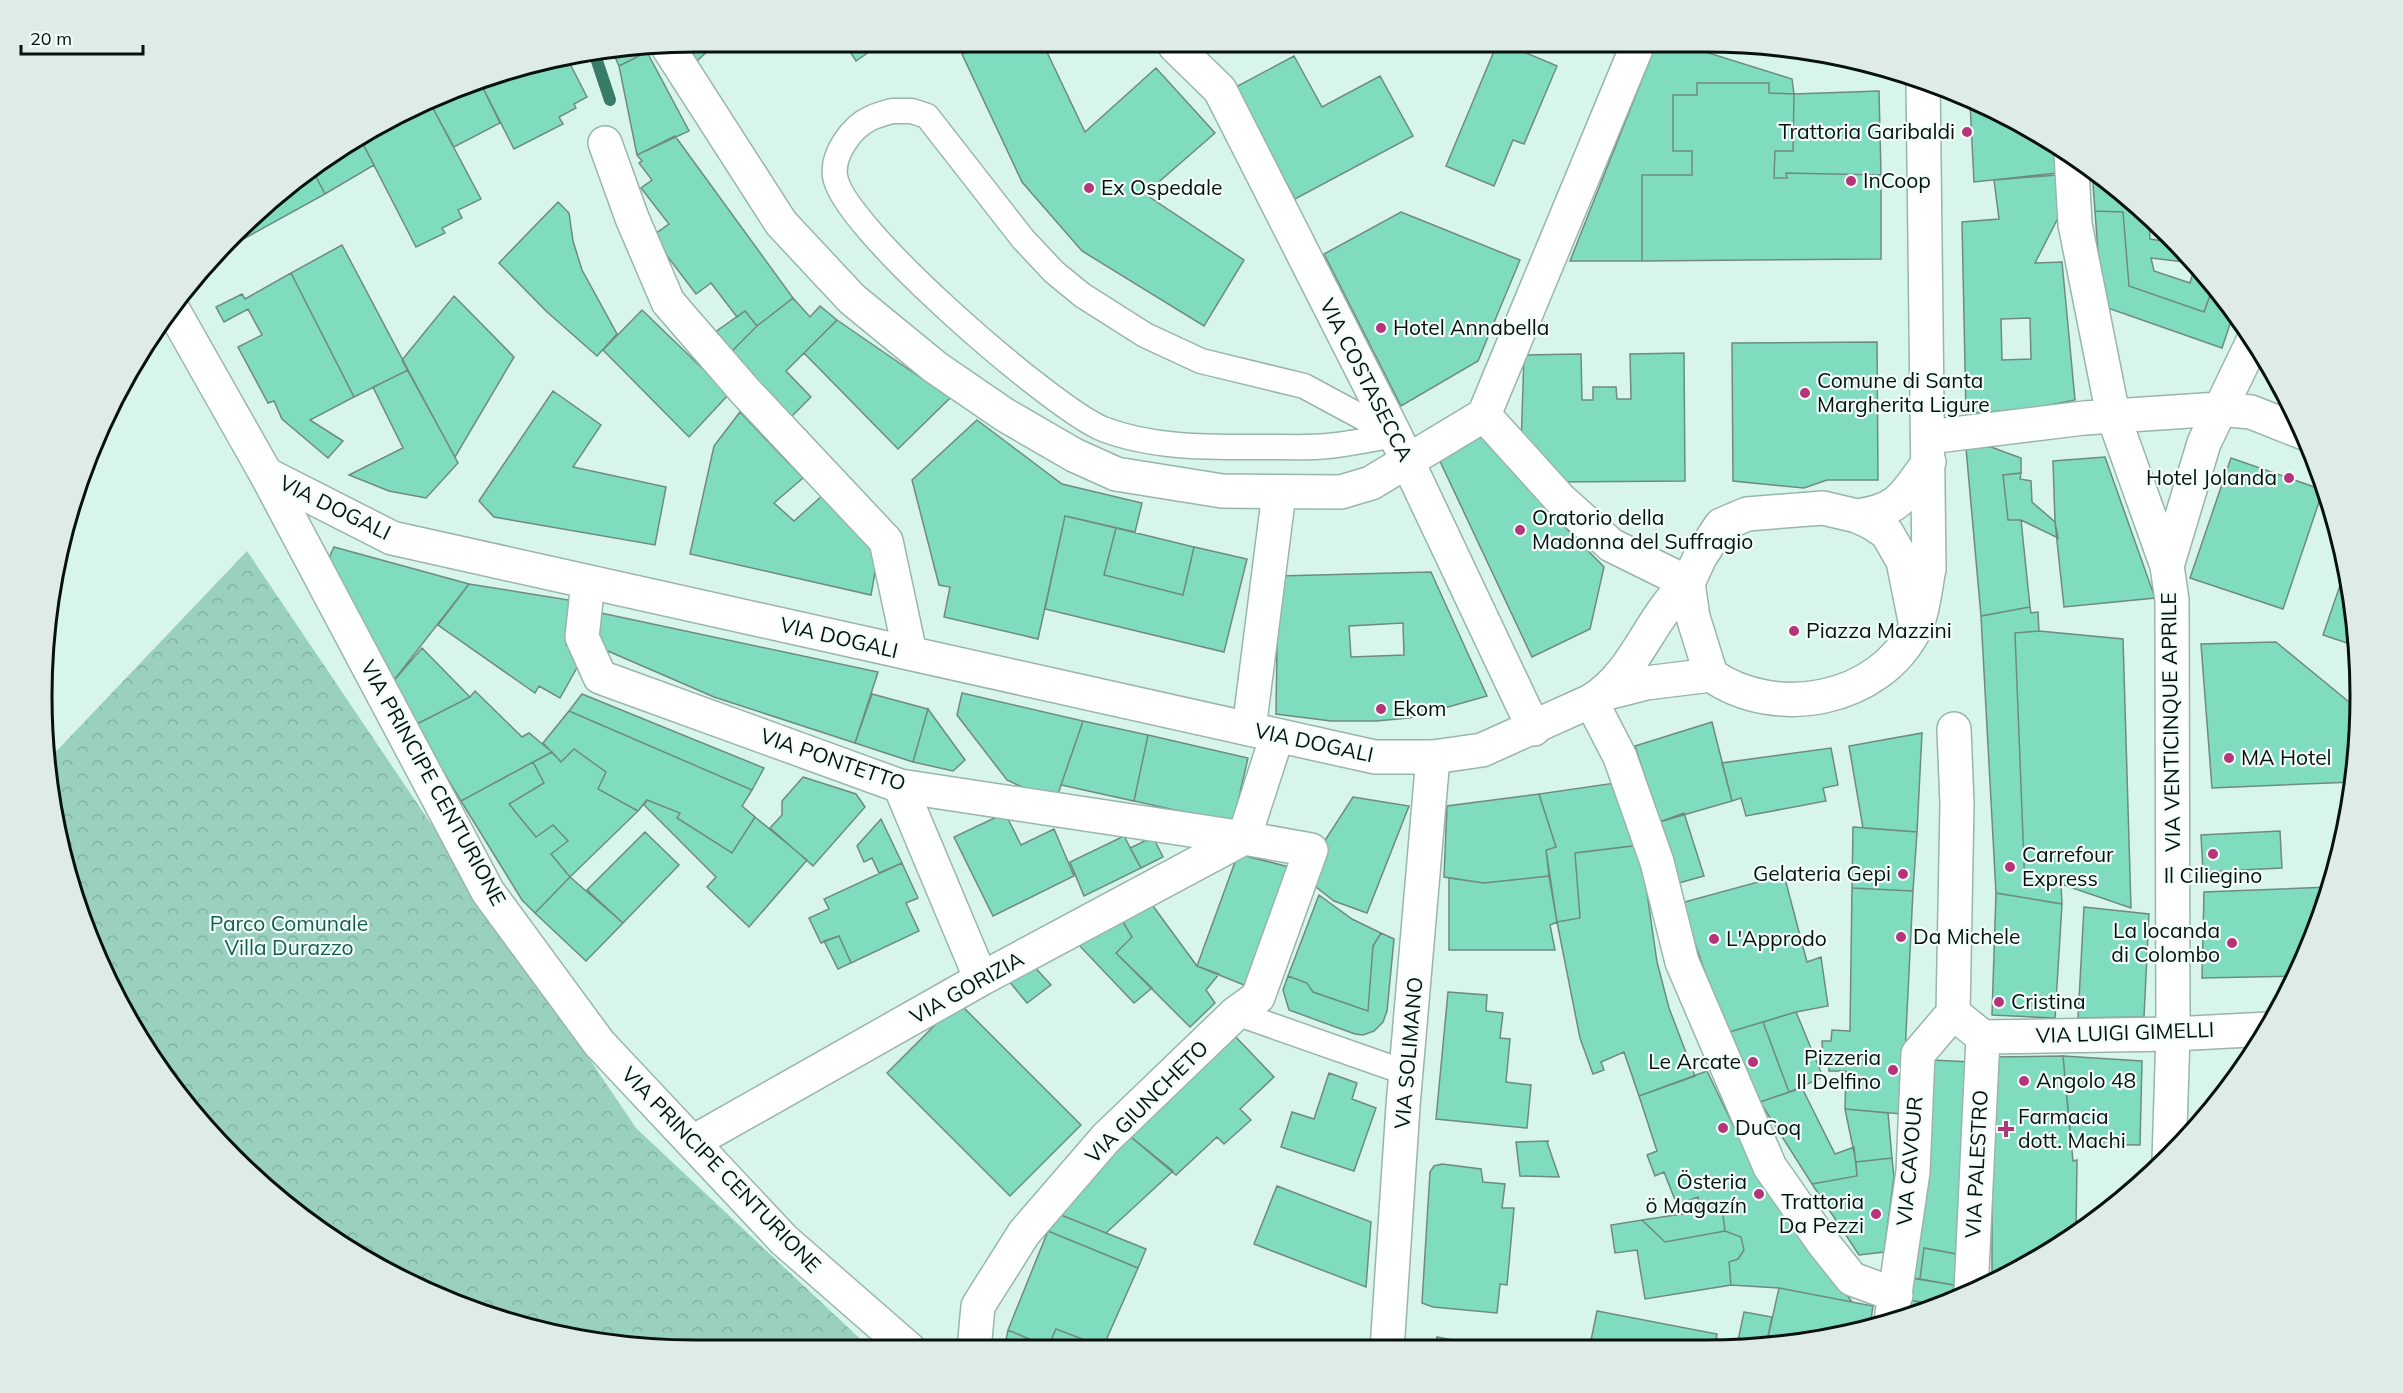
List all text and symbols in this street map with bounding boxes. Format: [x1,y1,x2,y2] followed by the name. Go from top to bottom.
[21,18,142,56] scale bar
[30,27,72,50] text: 20 m
[1778,118,1955,144] place label: Trattoria Garibaldi
[1960,125,1974,139] marker: Trattoria Garibaldi
[1863,167,1931,193] place label: InCoop
[1101,174,1222,200] place label: Ex Ospedale
[1844,174,1858,188] marker: InCoop
[1082,181,1096,195] marker: Ex Ospedale
[1315,294,1419,466] street label: VIA COSTASECCA
[1393,314,1549,340] place label: Hotel Annabella
[1374,321,1388,335] marker: Hotel Annabella
[1817,367,1990,417] place label: Comune di Santa Margherita Ligure
[1798,386,1812,400] marker: Comune di Santa Margherita Ligure
[2146,464,2277,490] place label: Hotel Jolanda
[276,469,395,545] street label: VIA DOGALI
[2282,471,2296,485] marker: Hotel Jolanda
[1532,504,1753,554] place label: Oratorio della Madonna del Suffragio
[1513,523,1527,537] marker: Oratorio della Madonna del Suffragio
[2155,592,2185,852] street label: VIA VENTICINQUE APRILE
[778,611,901,663] street label: VIA DOGALI
[1806,617,1952,643] place label: Piazza Mazzini
[1787,624,1801,638] marker: Piazza Mazzini
[356,655,512,910] street label: VIA PRINCIPE CENTURIONE
[1393,695,1446,721] place label: Ekom
[1374,702,1388,716] marker: Ekom
[1253,717,1376,767] street label: VIA DOGALI
[757,722,909,796] street label: VIA PONTETTO
[2241,744,2332,770] place label: MA Hotel
[2222,751,2236,765] marker: MA Hotel
[2022,841,2114,891] place label: Carrefour Express
[2206,847,2220,861] marker: Il Ciliegino
[1753,860,1891,886] place label: Gelateria Gepi
[2003,860,2017,874] marker: Carrefour Express
[2164,862,2262,888] place label: Il Ciliegino
[1896,867,1910,881] marker: Gelateria Gepi
[210,910,368,960] park label: Parco Comunale Villa Durazzo
[2111,917,2220,967] place label: La locanda di Colombo
[1913,923,2020,949] place label: Da Michele
[1726,925,1827,951] place label: L'Approdo
[1894,930,1908,944] marker: Da Michele
[1707,932,1721,946] marker: L'Approdo
[2225,936,2239,950] marker: La locanda di Colombo
[905,945,1028,1029] street label: VIA GORIZIA
[1388,976,1428,1130] street label: VIA SOLIMANO
[2011,988,2086,1014] place label: Cristina
[1992,995,2006,1009] marker: Cristina
[2035,1016,2215,1048] street label: VIA LUIGI GIMELLI
[1079,1034,1213,1168] street label: VIA GIUNCHETO
[1796,1044,1881,1094] place label: Pizzeria II Delfino
[1648,1048,1741,1074] place label: Le Arcate
[1746,1055,1760,1069] marker: Le Arcate
[616,1061,827,1278] street label: VIA PRINCIPE CENTURIONE
[1886,1063,1900,1077] marker: Pizzeria II Delfino
[2036,1067,2136,1093] place label: Angolo 48
[2017,1074,2031,1088] marker: Angolo 48
[1959,1089,1993,1239] street label: VIA PALESTRO
[1890,1095,1928,1227] street label: VIA CAVOUR
[2018,1103,2126,1153] place label: Farmacia dott. Machi
[1735,1114,1801,1140] place label: DuCoq
[1716,1121,1730,1135] marker: DuCoq
[1999,1122,2013,1136] marker: Farmacia dott. Machi
[1645,1168,1747,1218] place label: Österia ö Magazín
[1752,1187,1766,1201] marker: Österia ö Magazín
[1779,1188,1864,1238] place label: Trattoria Da Pezzi
[1869,1207,1883,1221] marker: Trattoria Da Pezzi

